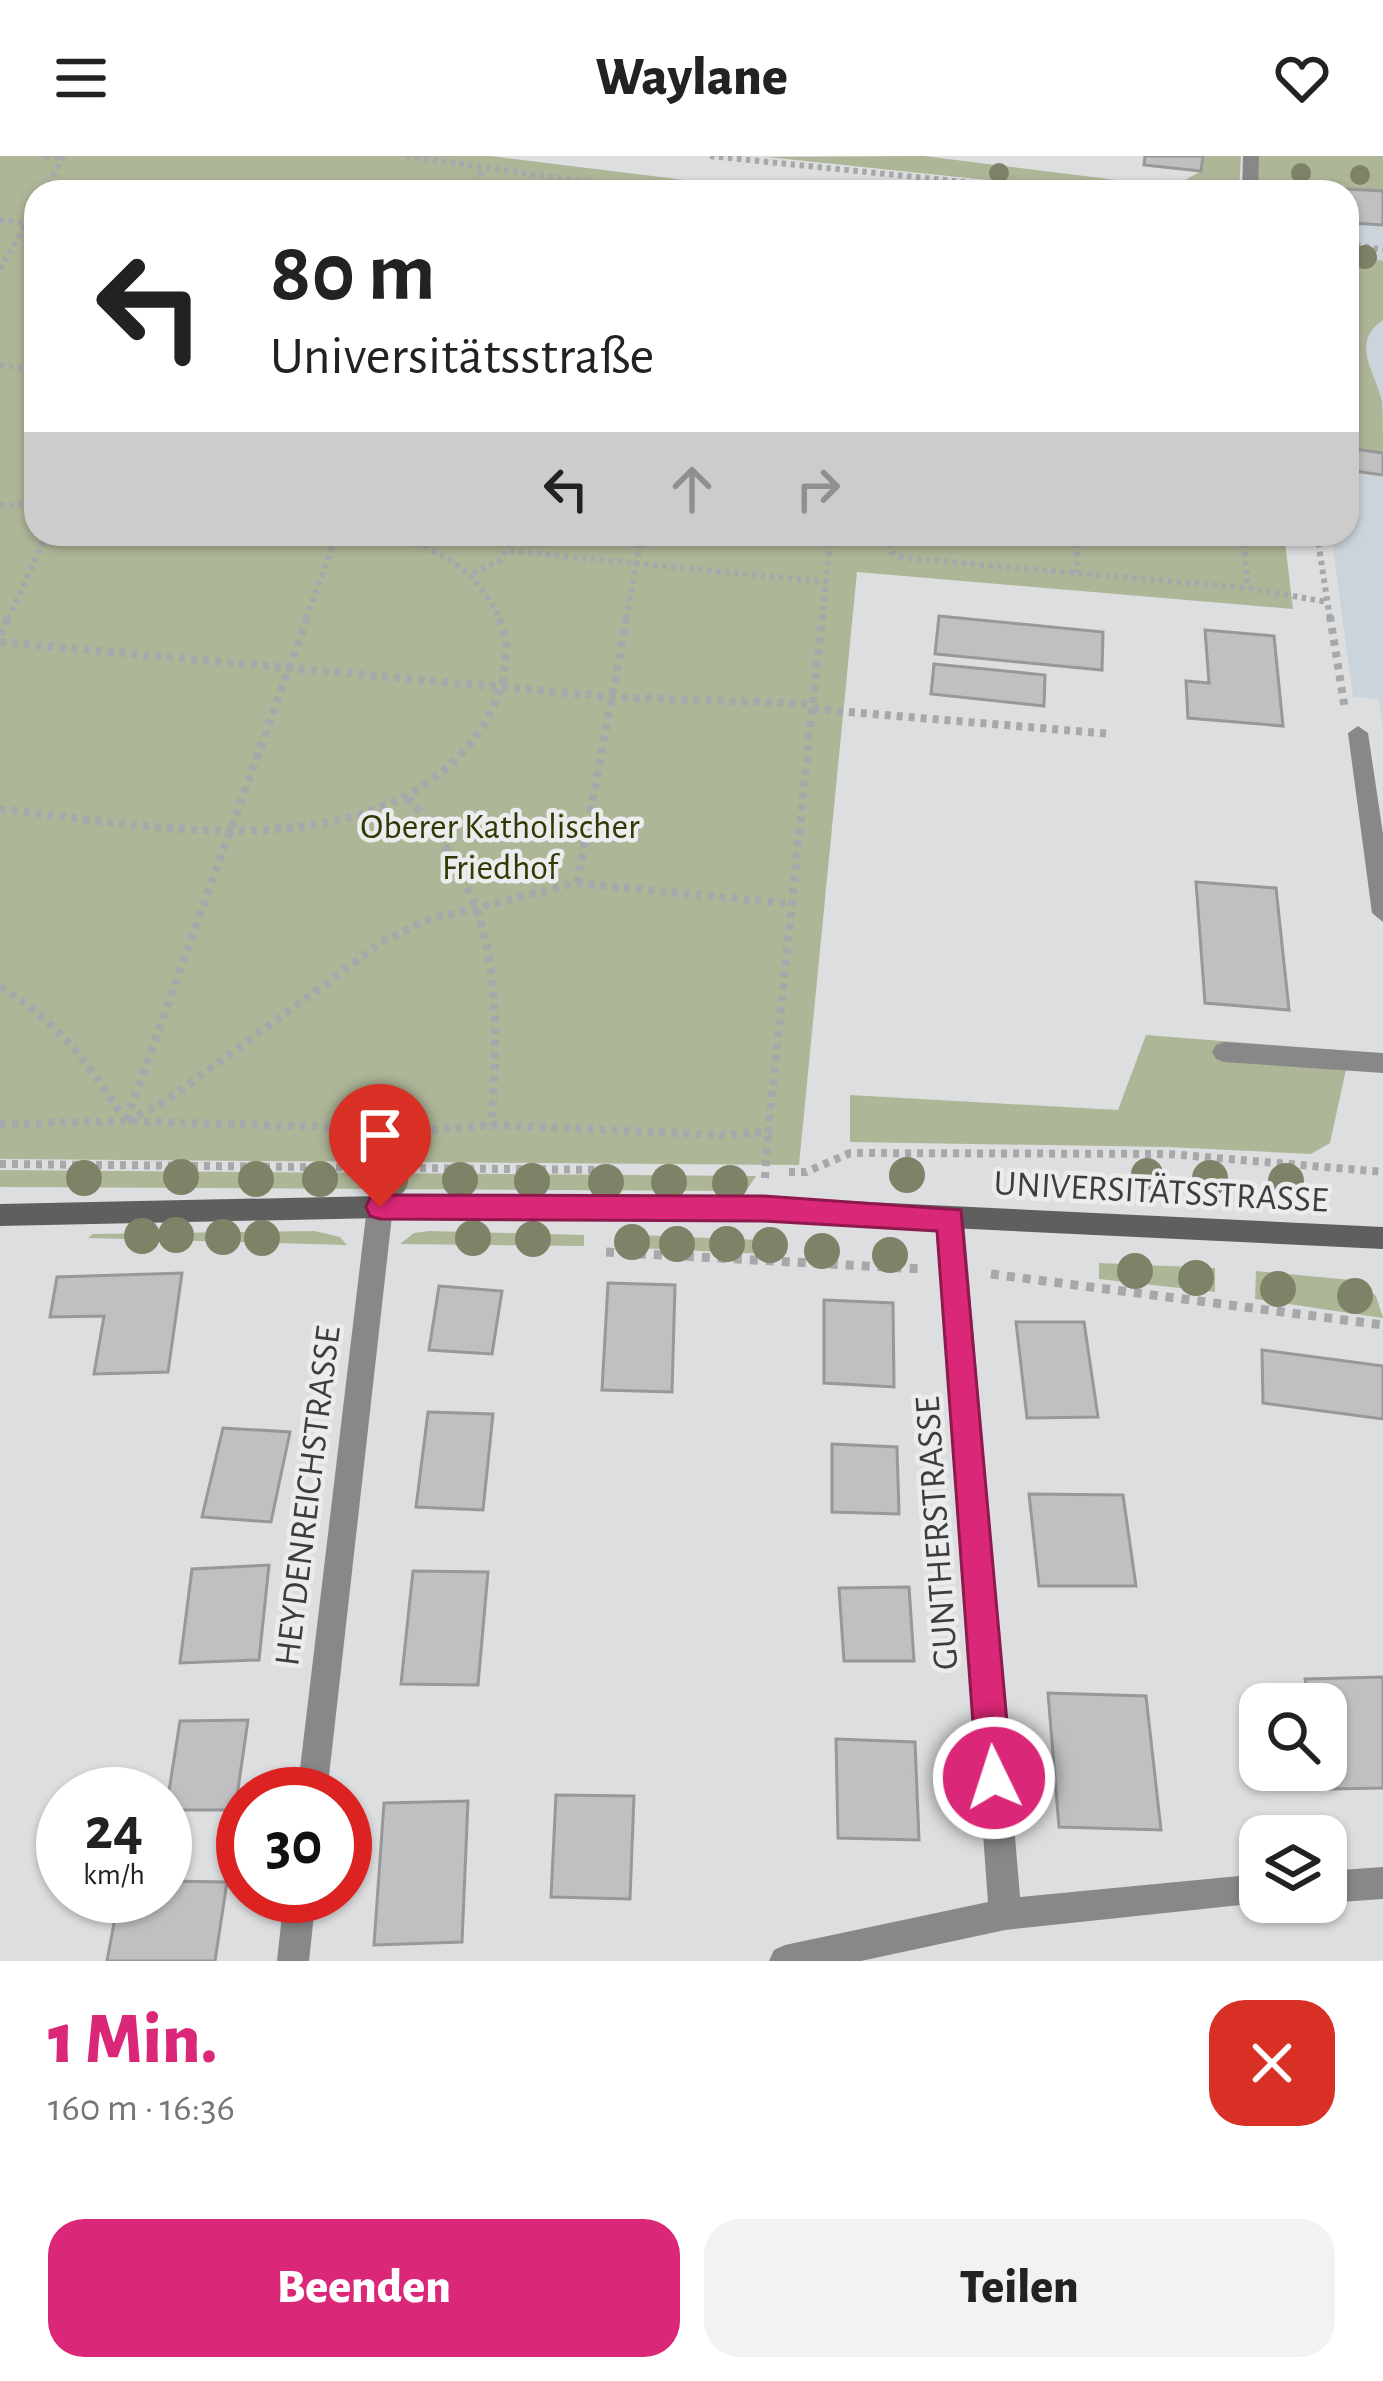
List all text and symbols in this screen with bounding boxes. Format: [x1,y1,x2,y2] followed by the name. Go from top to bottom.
[48,45,114,111] icon: menu
[1269,45,1335,111] icon: heart
[595,51,788,105] text: Waylane
[72,228,228,384] icon: left
[270,232,436,316] text: 80 m
[270,330,654,384] text: Universitätsstraße
[533,456,599,522] icon: left
[659,456,725,522] icon: ahead
[785,456,851,522] icon: right
[360,809,640,886] park label: Oberer Katholischer Friedhof
[329,1084,431,1207] pin
[347,1102,413,1168] icon: arrive
[993,1163,1329,1219] street label: UNIVERSITÄTSSTRASSE
[269,1324,347,1668] street label: HEYDENREICHSTRASSE
[909,1395,965,1671] street label: GUNTHERSTRASSE
[1239,1683,1347,1923] map controls
[1239,1683,1347,1791] button: search
[931,1715,1057,1841] position arrow
[216,1767,372,1923] speed limit sign: 30
[85,1800,143,1860] text: 24
[1239,1815,1347,1923] button: layers
[83,1860,145,1890] text: km/h
[1209,2000,1335,2126] button: close
[48,2004,217,2076] text: 1 Min.
[48,2089,235,2128] text: 160 m · 16:36
[48,2219,680,2357] button: Beenden
[704,2219,1335,2357] button: Teilen

